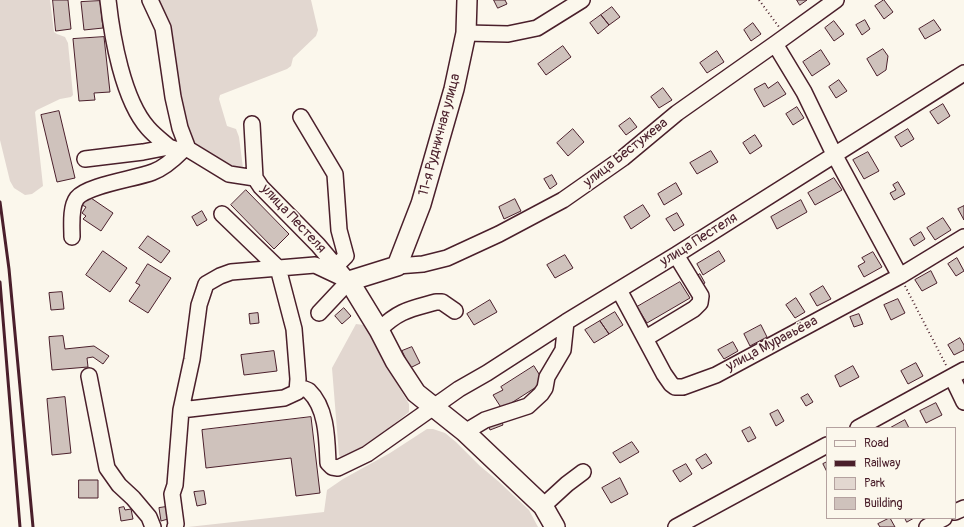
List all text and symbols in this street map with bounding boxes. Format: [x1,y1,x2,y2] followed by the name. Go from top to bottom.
[416,72,464,198] street label: 11-я Рудничная улица
[581,115,671,191] street label: улица Бестужева
[257,181,329,257] street label: улица Пестеля
[657,210,741,270] street label: улица Пестеля
[723,313,821,375] street label: улица Муравьёва
[826,427,956,519] legend
[864,436,889,451] text: Road
[864,456,900,471] text: Railway
[864,476,885,491] text: Park
[864,496,903,511] text: Building

